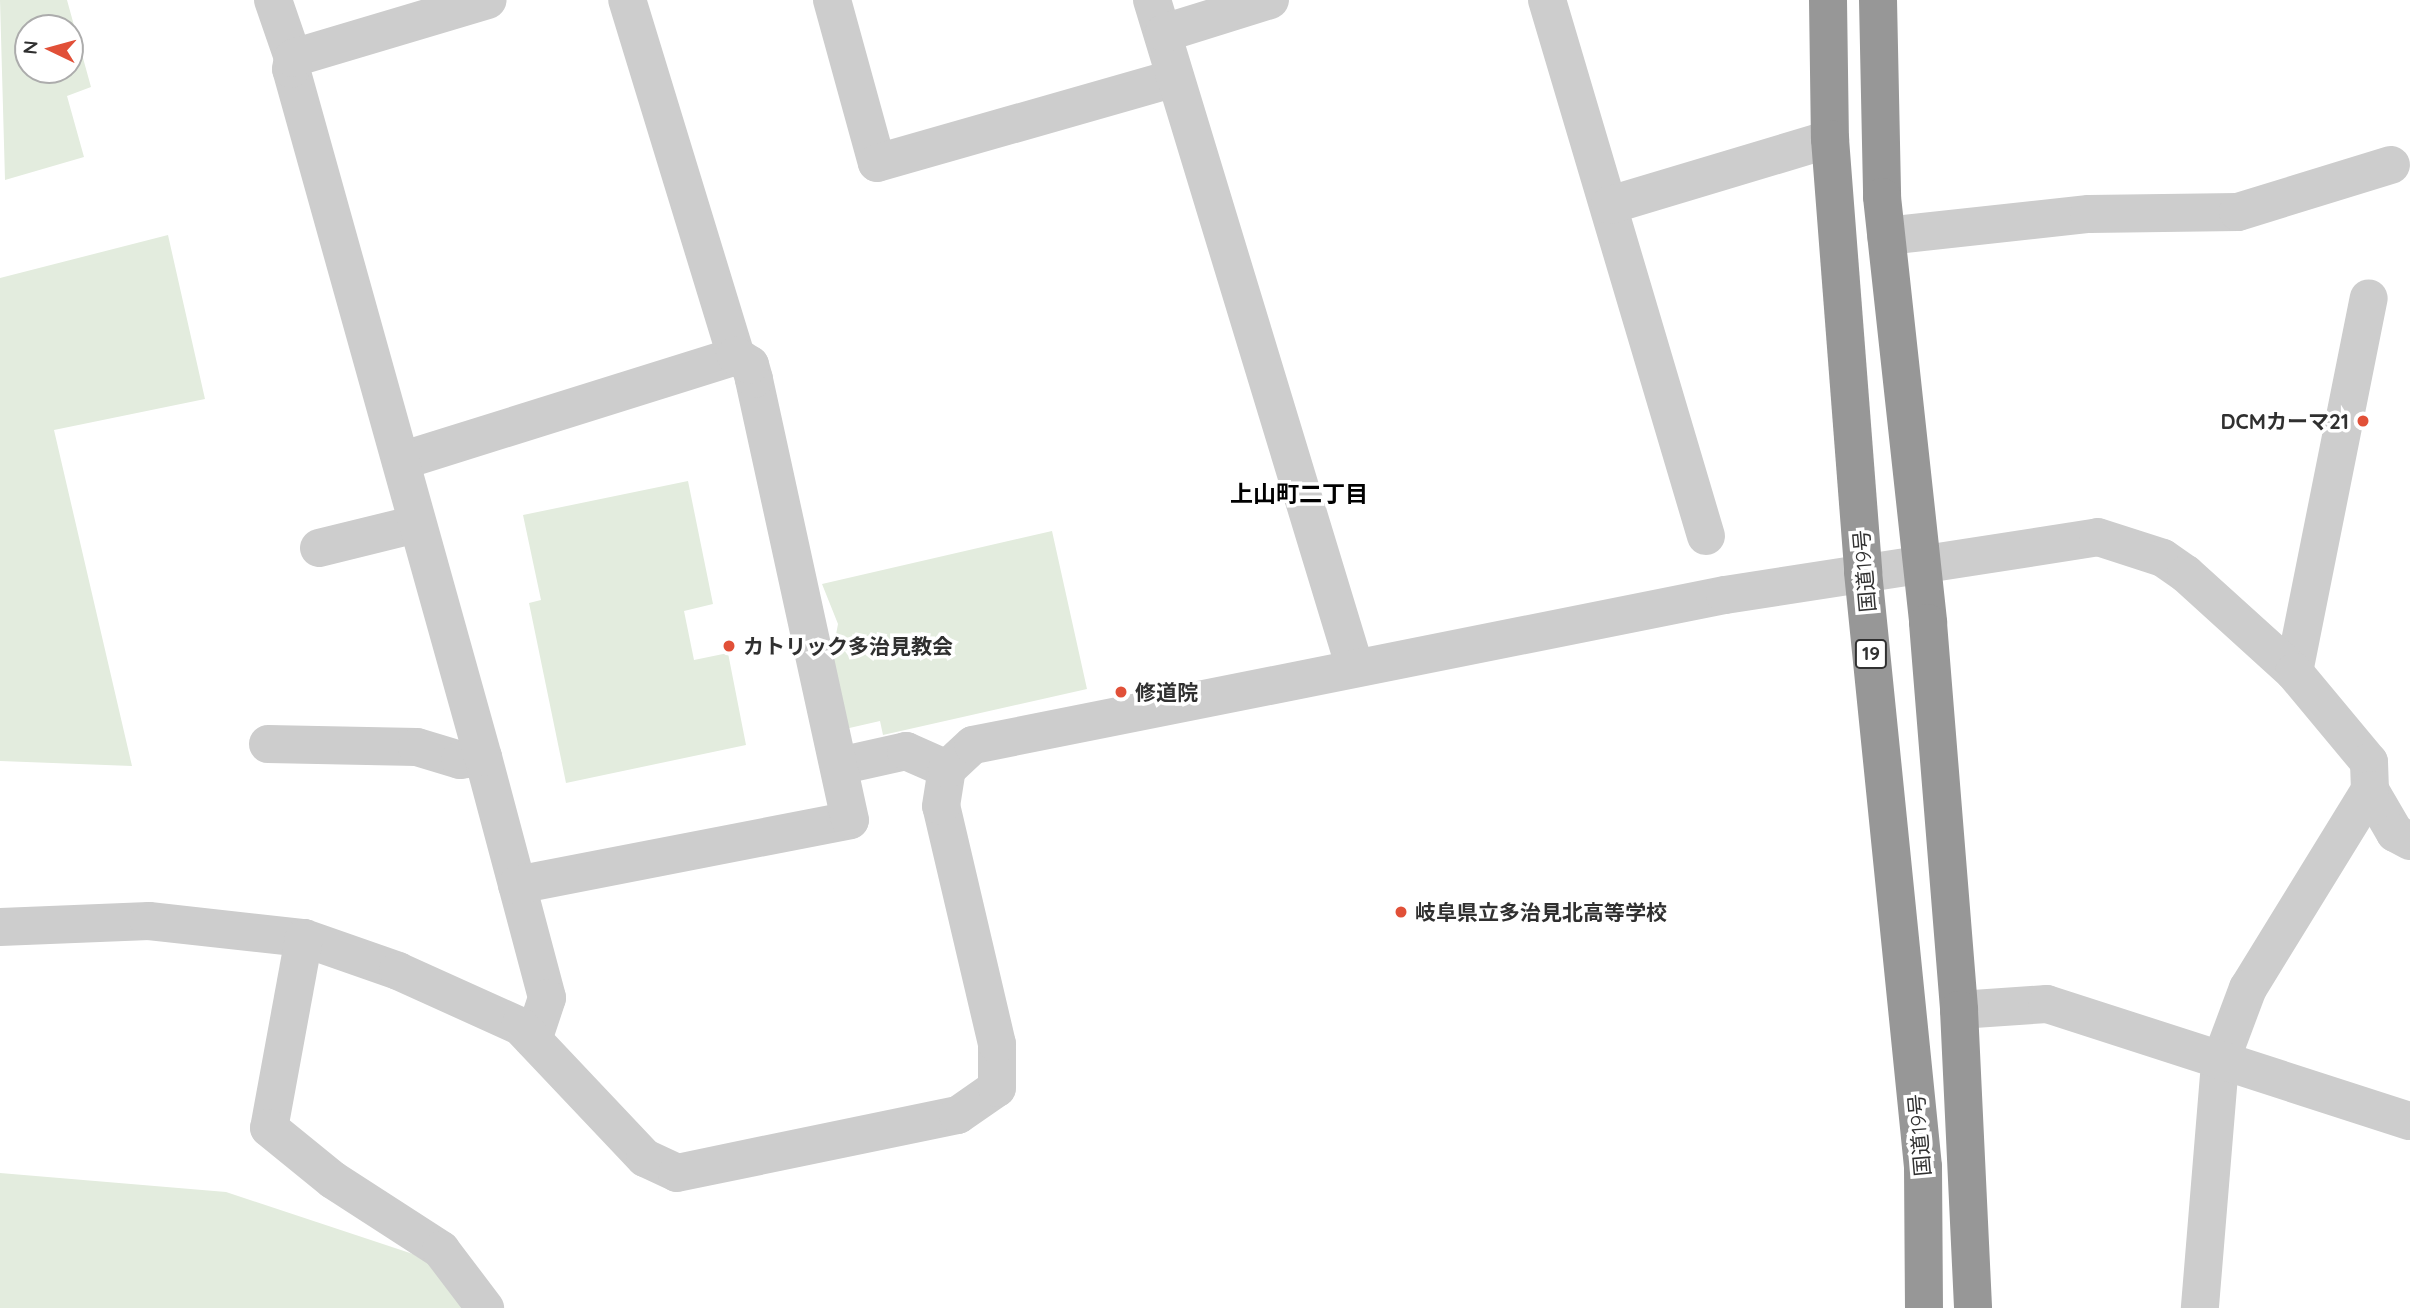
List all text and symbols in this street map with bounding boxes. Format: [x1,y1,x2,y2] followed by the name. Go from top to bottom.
[14,14,84,84] north arrow
[18,39,43,55] text: N
[2221,408,2349,434] place label: DCMカーマ21
[2355,413,2371,429] marker: DCMカーマ21
[1230,480,1368,508] district label: 上山町二丁目
[1848,529,1880,613] street label: 国道19号
[743,633,953,659] place label: カトリック多治見教会
[721,638,737,654] marker: カトリック多治見教会
[1854,638,1888,670] road number: 19
[1135,679,1198,705] place label: 修道院
[1113,684,1129,700] marker: 修道院
[1415,899,1667,925] place label: 岐阜県立多治見北高等学校
[1393,904,1409,920] marker: 岐阜県立多治見北高等学校
[1903,1093,1935,1177] street label: 国道19号

